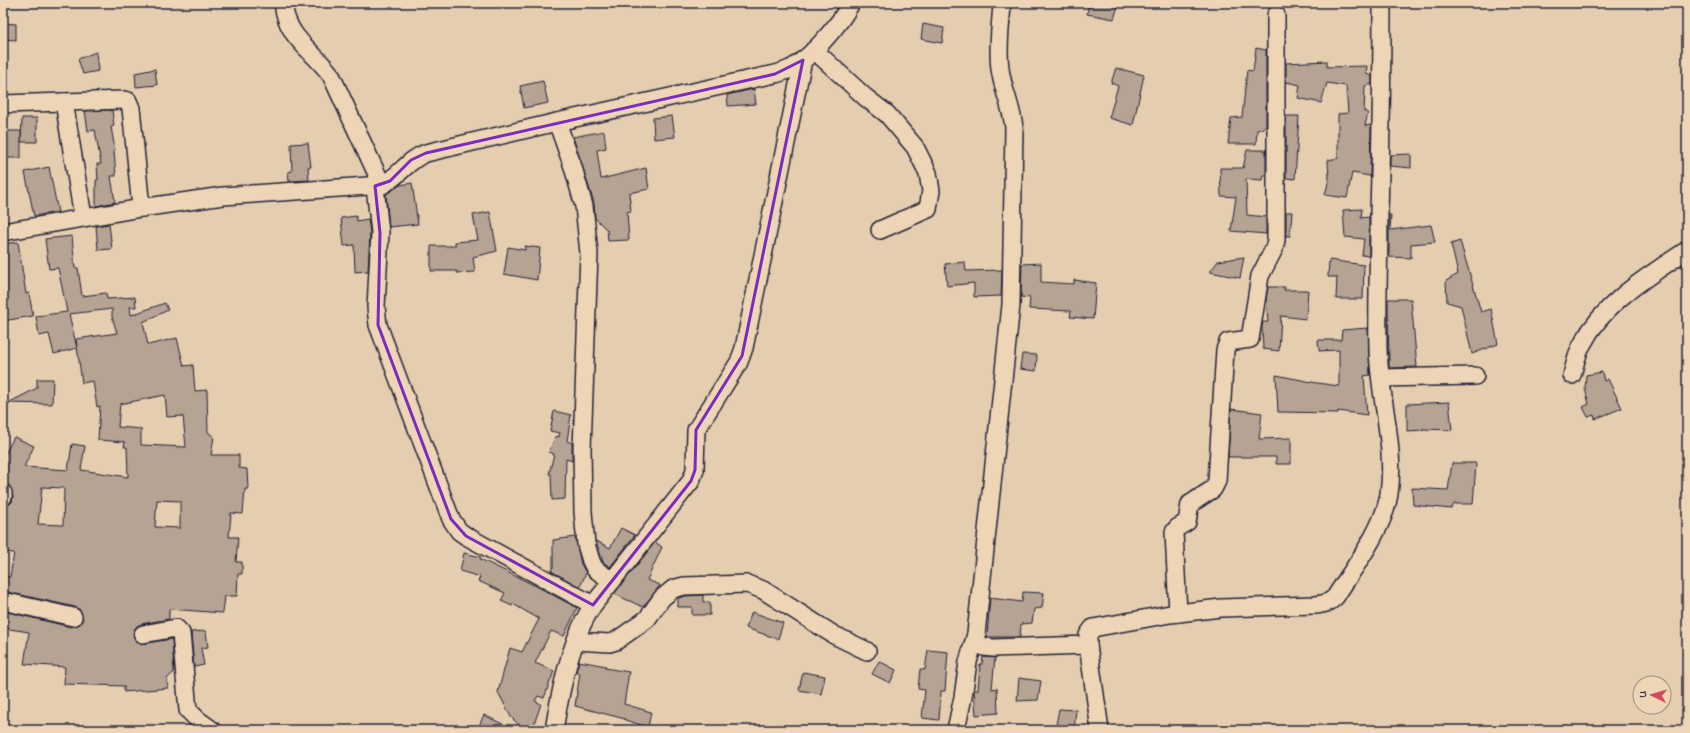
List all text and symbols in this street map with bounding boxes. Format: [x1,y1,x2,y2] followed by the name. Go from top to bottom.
[1632,675,1672,715] north arrow
[1635,690,1651,698] text: U

